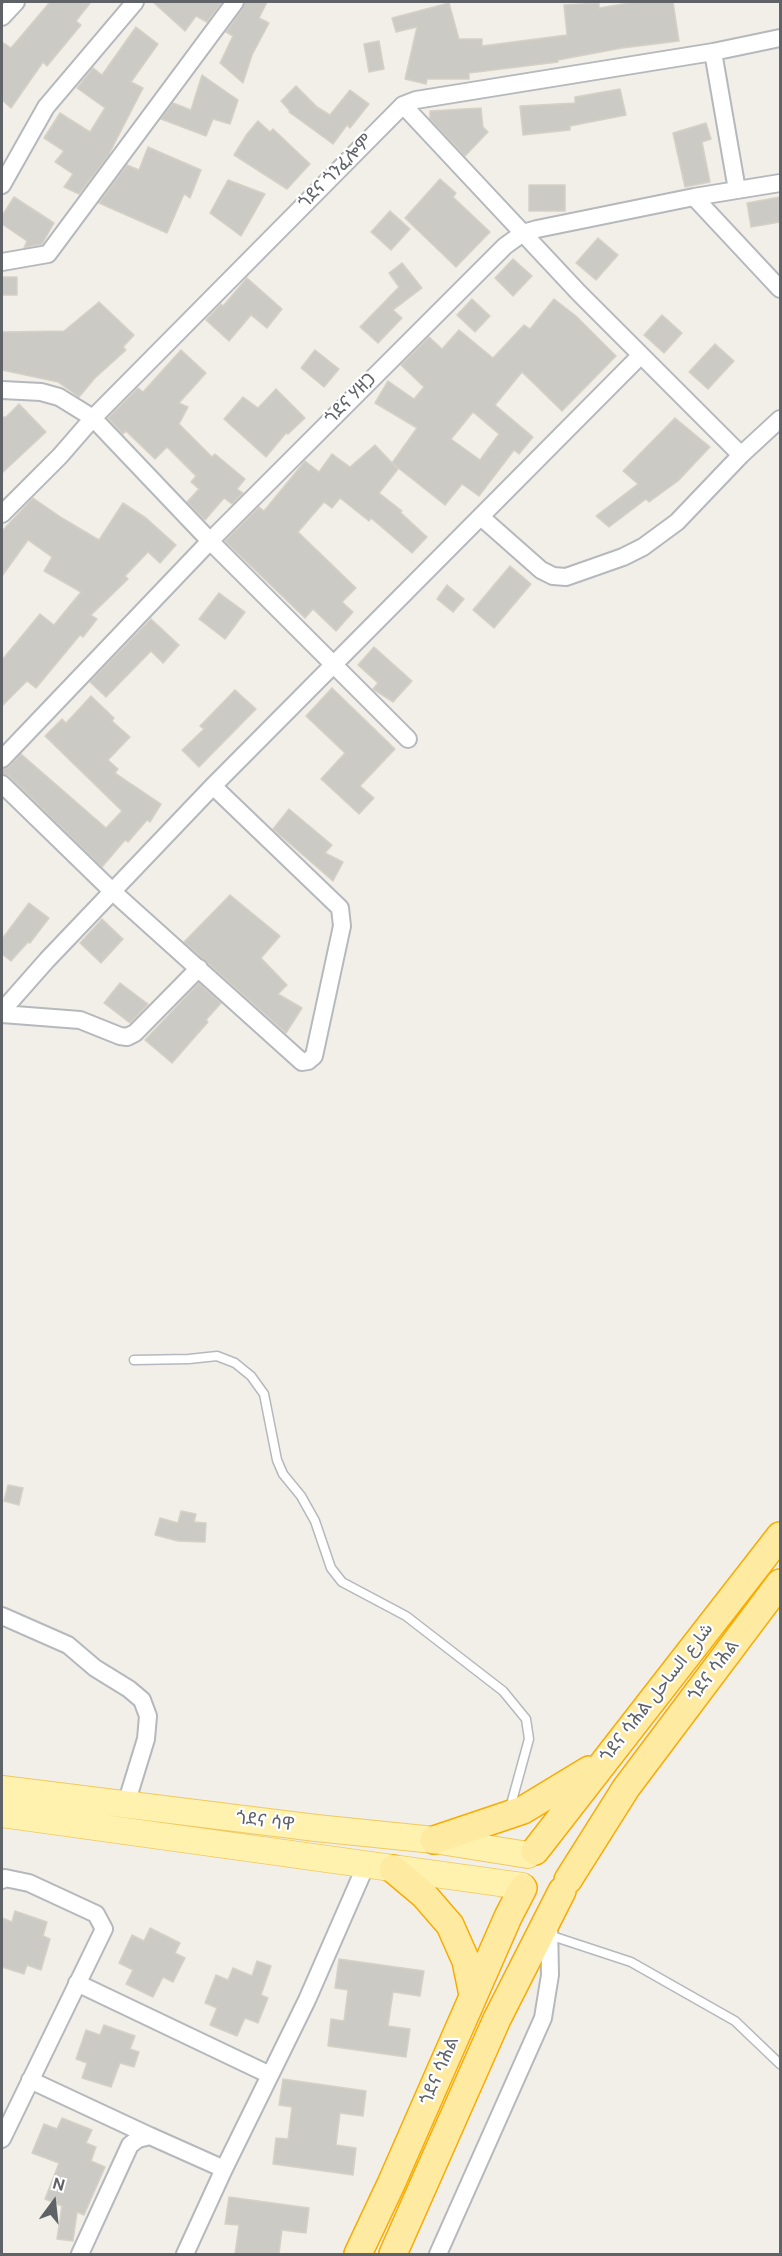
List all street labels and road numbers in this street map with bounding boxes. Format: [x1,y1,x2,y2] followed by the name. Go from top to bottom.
[294,130,378,214] street label: ጎደና ጎንፈሎም
[321,369,381,429] street label: ጎደና ሃዘጋ
[596,1619,718,1767] street label: ጎደና ሳሕል شارع الساحل
[684,1636,744,1706] street label: ጎደና ሳሕል
[235,1808,295,1836] street label: ጎደና ሳዋ
[416,2034,464,2108] street label: ጎደና ሳሕል

